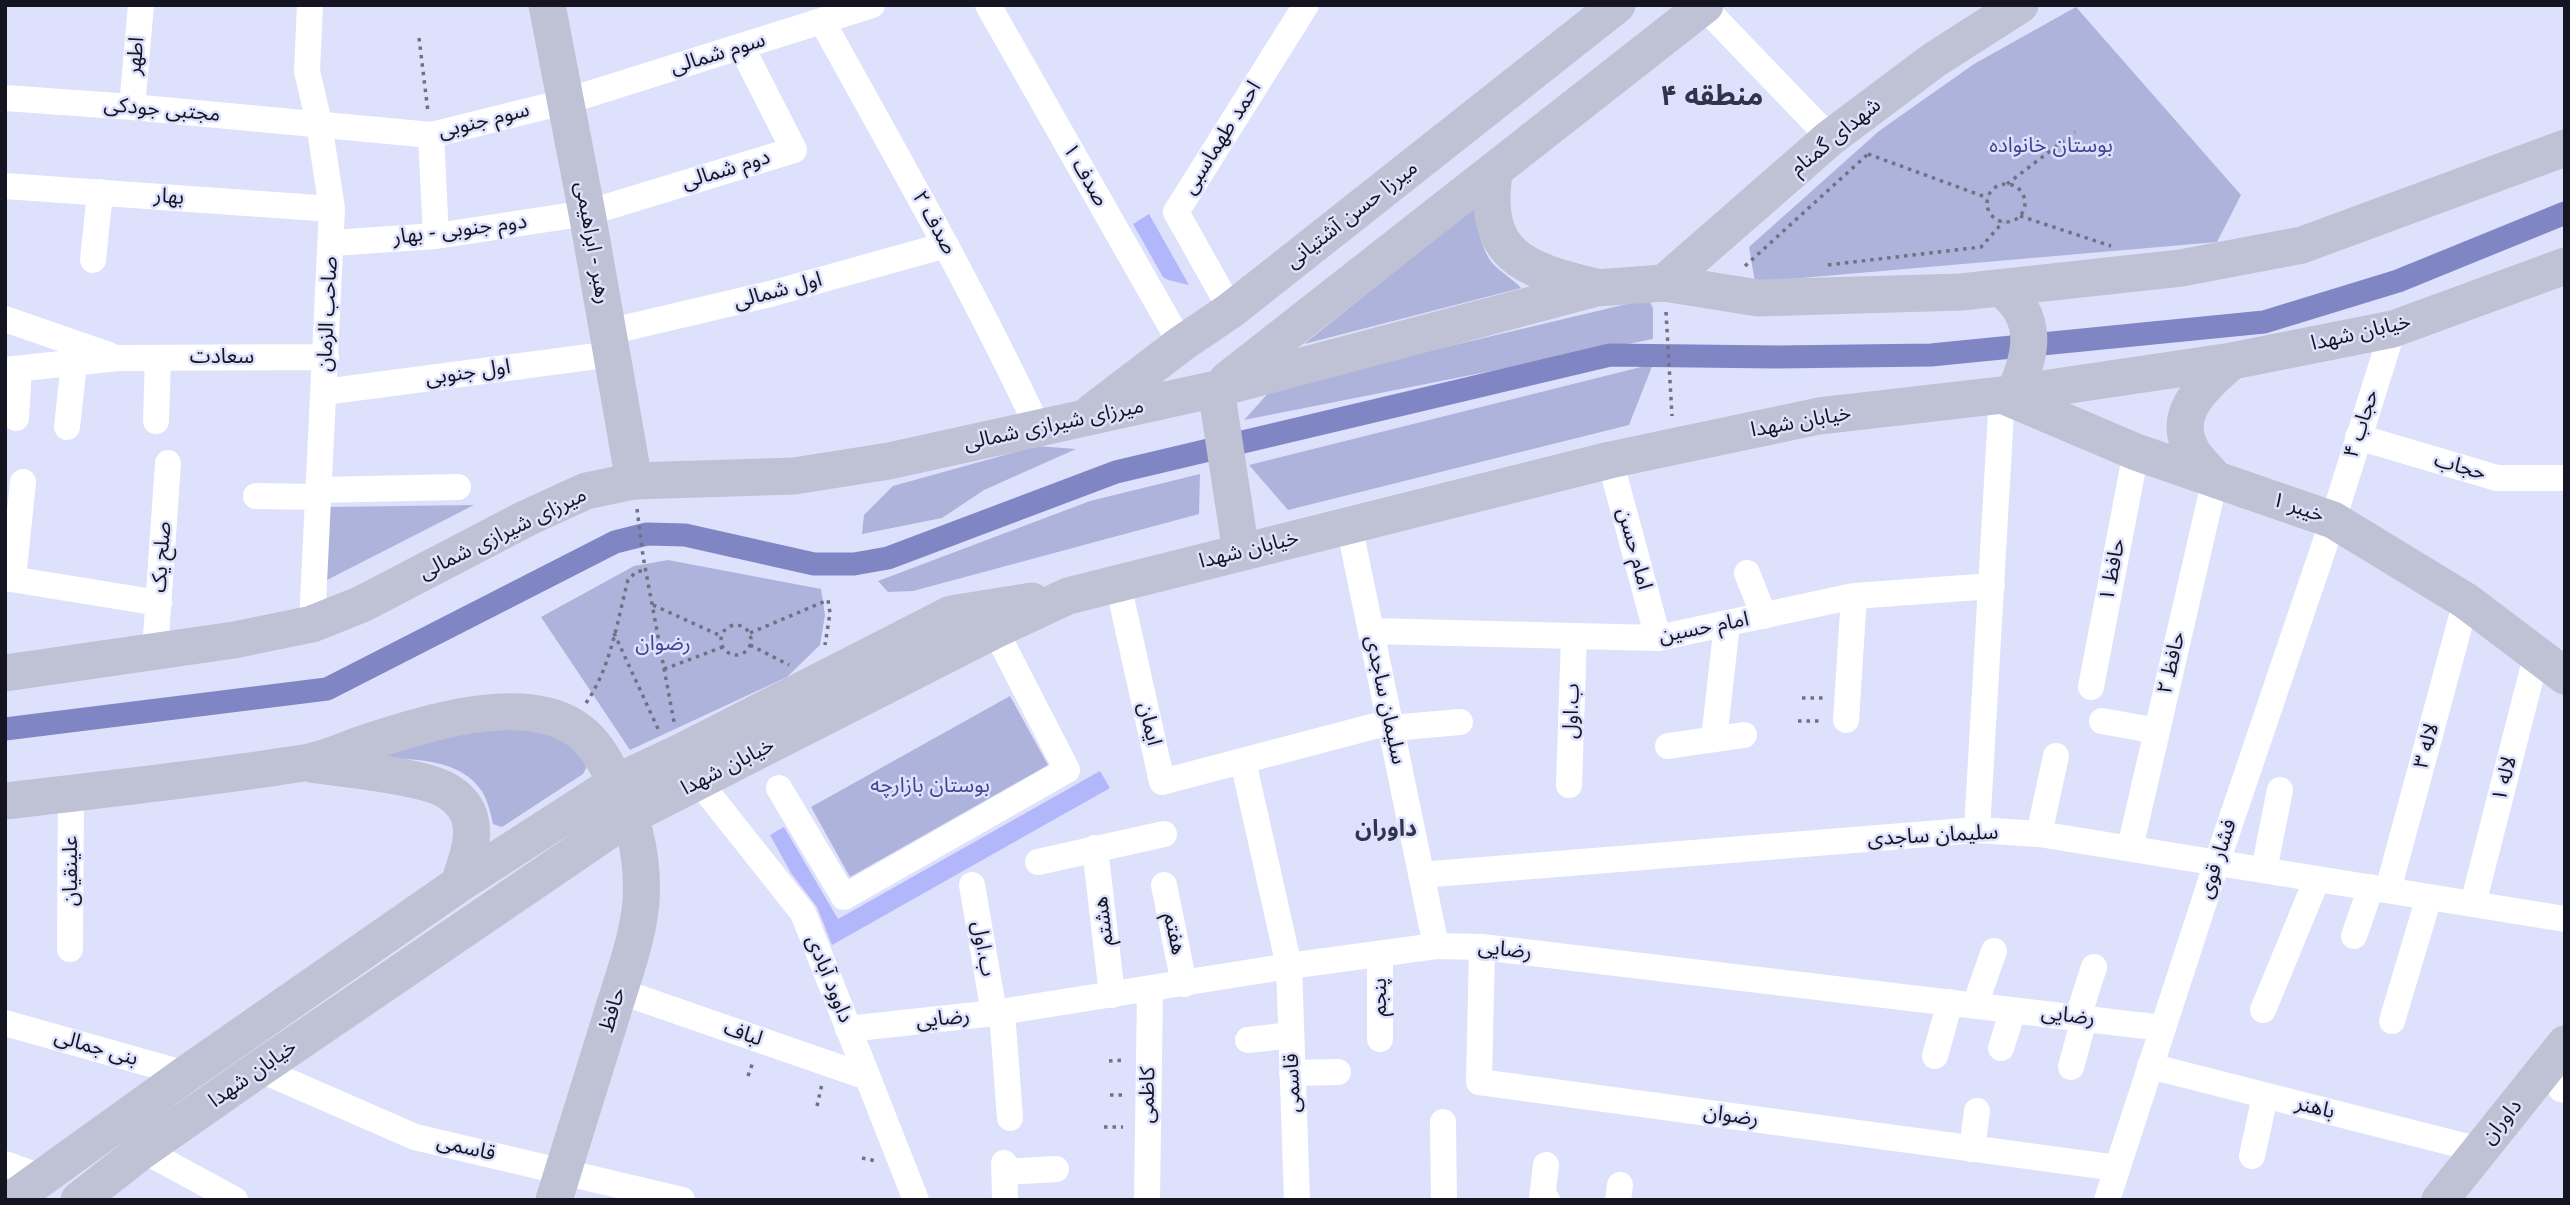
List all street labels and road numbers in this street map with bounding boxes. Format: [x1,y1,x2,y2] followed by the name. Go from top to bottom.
[667,28,769,80] street label: سوم شمالی
[122,36,150,76] street label: اطهر
[1177,77,1267,199] street label: احمد طهماسبی
[103,92,221,128] street label: مجتبی جودکی
[1786,93,1886,181] street label: شهدای گمنام
[436,98,532,144] street label: سوم جنوبی
[1057,139,1113,211] street label: صدف ۱
[679,145,773,195] street label: دوم شمالی
[1281,156,1423,274] street label: میرزا حسن آشتیانی
[569,180,615,306] street label: رهبر - ابراهیمی
[153,183,185,211] street label: بهار
[906,187,962,259] street label: صدف ۲
[392,209,528,251] street label: دوم جنوبی - بهار
[312,256,344,372] street label: صاحب الزمان
[731,267,825,315] street label: اول شمالی
[2309,309,2413,357] street label: خیابان شهدا
[190,344,254,370] street label: سعادت
[424,355,512,391] street label: اول جنوبی
[2339,387,2385,461] street label: حجاب ۴
[962,394,1146,456] street label: میرزای شیرازی شمالی
[1749,401,1853,443] street label: خیابان شهدا
[2431,448,2489,486] street label: حجاب
[415,482,591,586] street label: میرزای شیرازی شمالی
[2269,487,2327,529] street label: خیبر ۱
[1611,505,1657,593] street label: امام حسن
[147,520,177,594] street label: صلح یک
[1197,525,1301,575] street label: خیابان شهدا
[2095,537,2131,603] street label: حافظ ۱
[1657,607,1751,649] street label: امام حسین
[2153,629,2191,697] street label: حافظ ۲
[1359,633,1411,767] street label: سلیمان ساجدی
[1558,683,1586,739] street label: ب.اول
[1132,700,1166,748] street label: ایمان
[2409,721,2445,771] street label: لاله ۳
[677,733,779,801] street label: خیابان شهدا
[2487,754,2523,804] street label: لاله ۱
[2193,816,2243,902] street label: فشار قوی
[1867,820,1999,852] street label: سلیمان ساجدی
[58,836,84,906] street label: علینقیان
[1088,895,1120,947] street label: هشتم
[1157,911,1191,957] street label: هفتم
[966,919,1000,979] street label: ب.اول
[800,931,858,1027] street label: داوود آبادی
[1477,935,1533,965] street label: رضایی
[1367,978,1393,1016] street label: پنجم
[594,985,632,1035] street label: حافظ
[2040,1000,2096,1032] street label: رضایی
[915,1004,971,1034] street label: رضایی
[720,1016,766,1052] street label: لباف
[51,1024,141,1072] street label: بنی جمالی
[204,1035,302,1113] street label: خیابان شهدا
[1279,1053,1307,1113] street label: قاسمی
[1135,1066,1161,1124] street label: کاظمی
[2293,1091,2337,1125] street label: باهنر
[2476,1094,2528,1150] street label: داوران
[1702,1100,1760,1132] street label: رضوان
[434,1129,498,1167] street label: قاسمی

